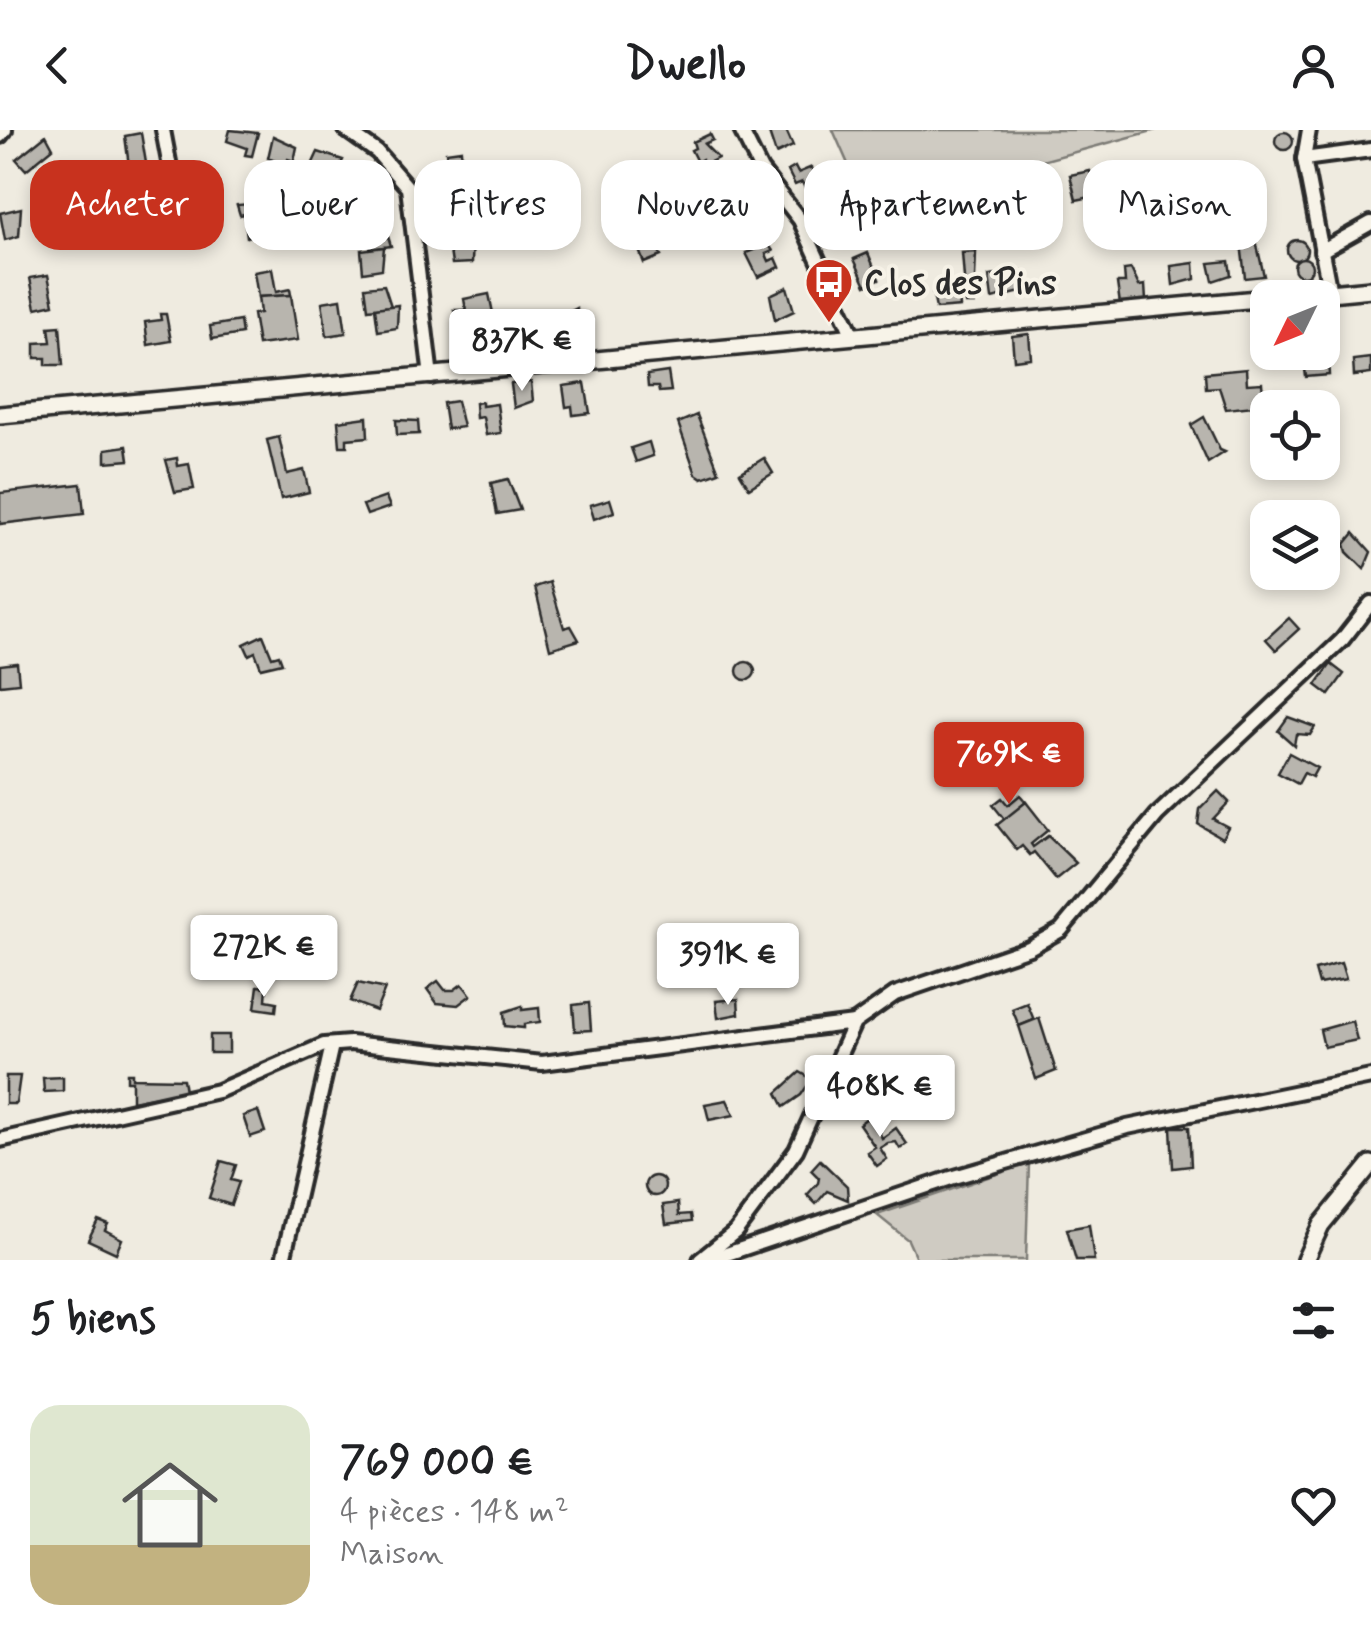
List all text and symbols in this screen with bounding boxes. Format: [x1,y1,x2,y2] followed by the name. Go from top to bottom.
[625,36,746,95] text: Dwello
[30,38,85,93] icon: back
[1286,38,1341,93] icon: person
[30,160,224,250] chip: Acheter
[244,160,394,250] chip: Louer
[414,160,581,250] chip: Filtres
[601,160,784,250] chip: Nouveau
[804,160,1063,250] chip: Appartement
[1083,160,1267,250] chip: Maison
[803,256,855,324] bus stop icon: Clos des Pins
[864,261,1057,307] place label: Clos des Pins
[1250,280,1340,370] north arrow
[1250,280,1340,590] map controls
[441,309,603,394] pin: 837K €
[471,320,573,362] text: 837K €
[1250,390,1340,480] button: locate
[1250,500,1340,590] button: layers
[928,722,1090,807] pin: 769K €
[956,733,1062,775] text: 769K €
[183,915,345,1000] pin: 272K €
[647,923,809,1008] pin: 391K €
[212,926,316,968] text: 272K €
[679,934,777,976] text: 391K €
[799,1055,961,1140] pin: 408K €
[827,1066,933,1108] text: 408K €
[30,1293,156,1348] text: 5 biens
[1286,1293,1341,1348] icon: filters
[340,1436,534,1491] text: 769 000 €
[110,1445,230,1565] icon: home
[1286,1478,1341,1533] icon: heart
[340,1491,569,1533] text: 4 pièces · 148 m²
[340,1533,444,1575] text: Maison

